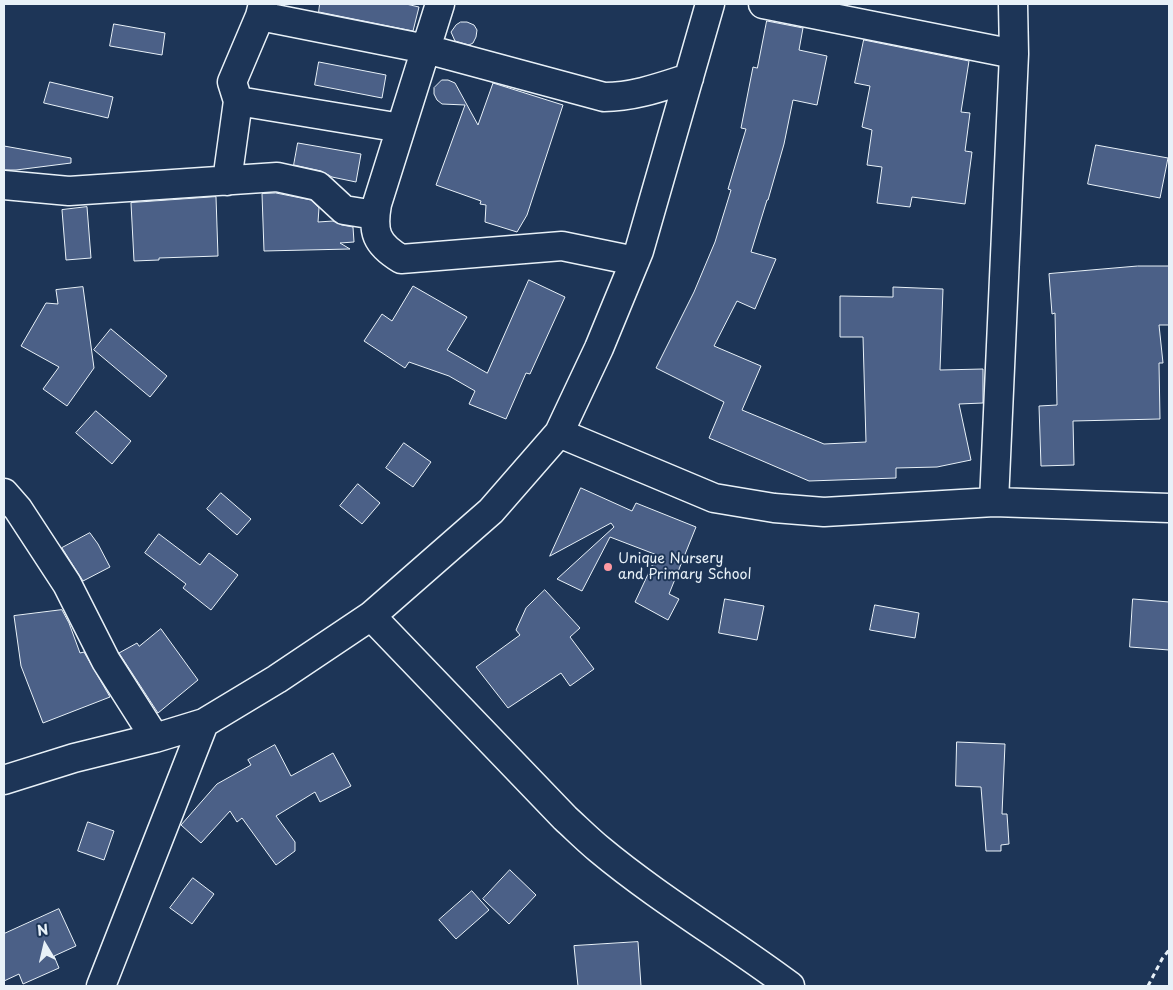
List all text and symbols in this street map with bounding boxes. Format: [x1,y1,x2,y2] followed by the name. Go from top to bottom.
[618,551,751,584] place label: Unique Nursery and Primary School
[602,561,614,573] marker: Unique Nursery and Primary School
[35,918,50,941] text: N
[20,920,70,970] north arrow

